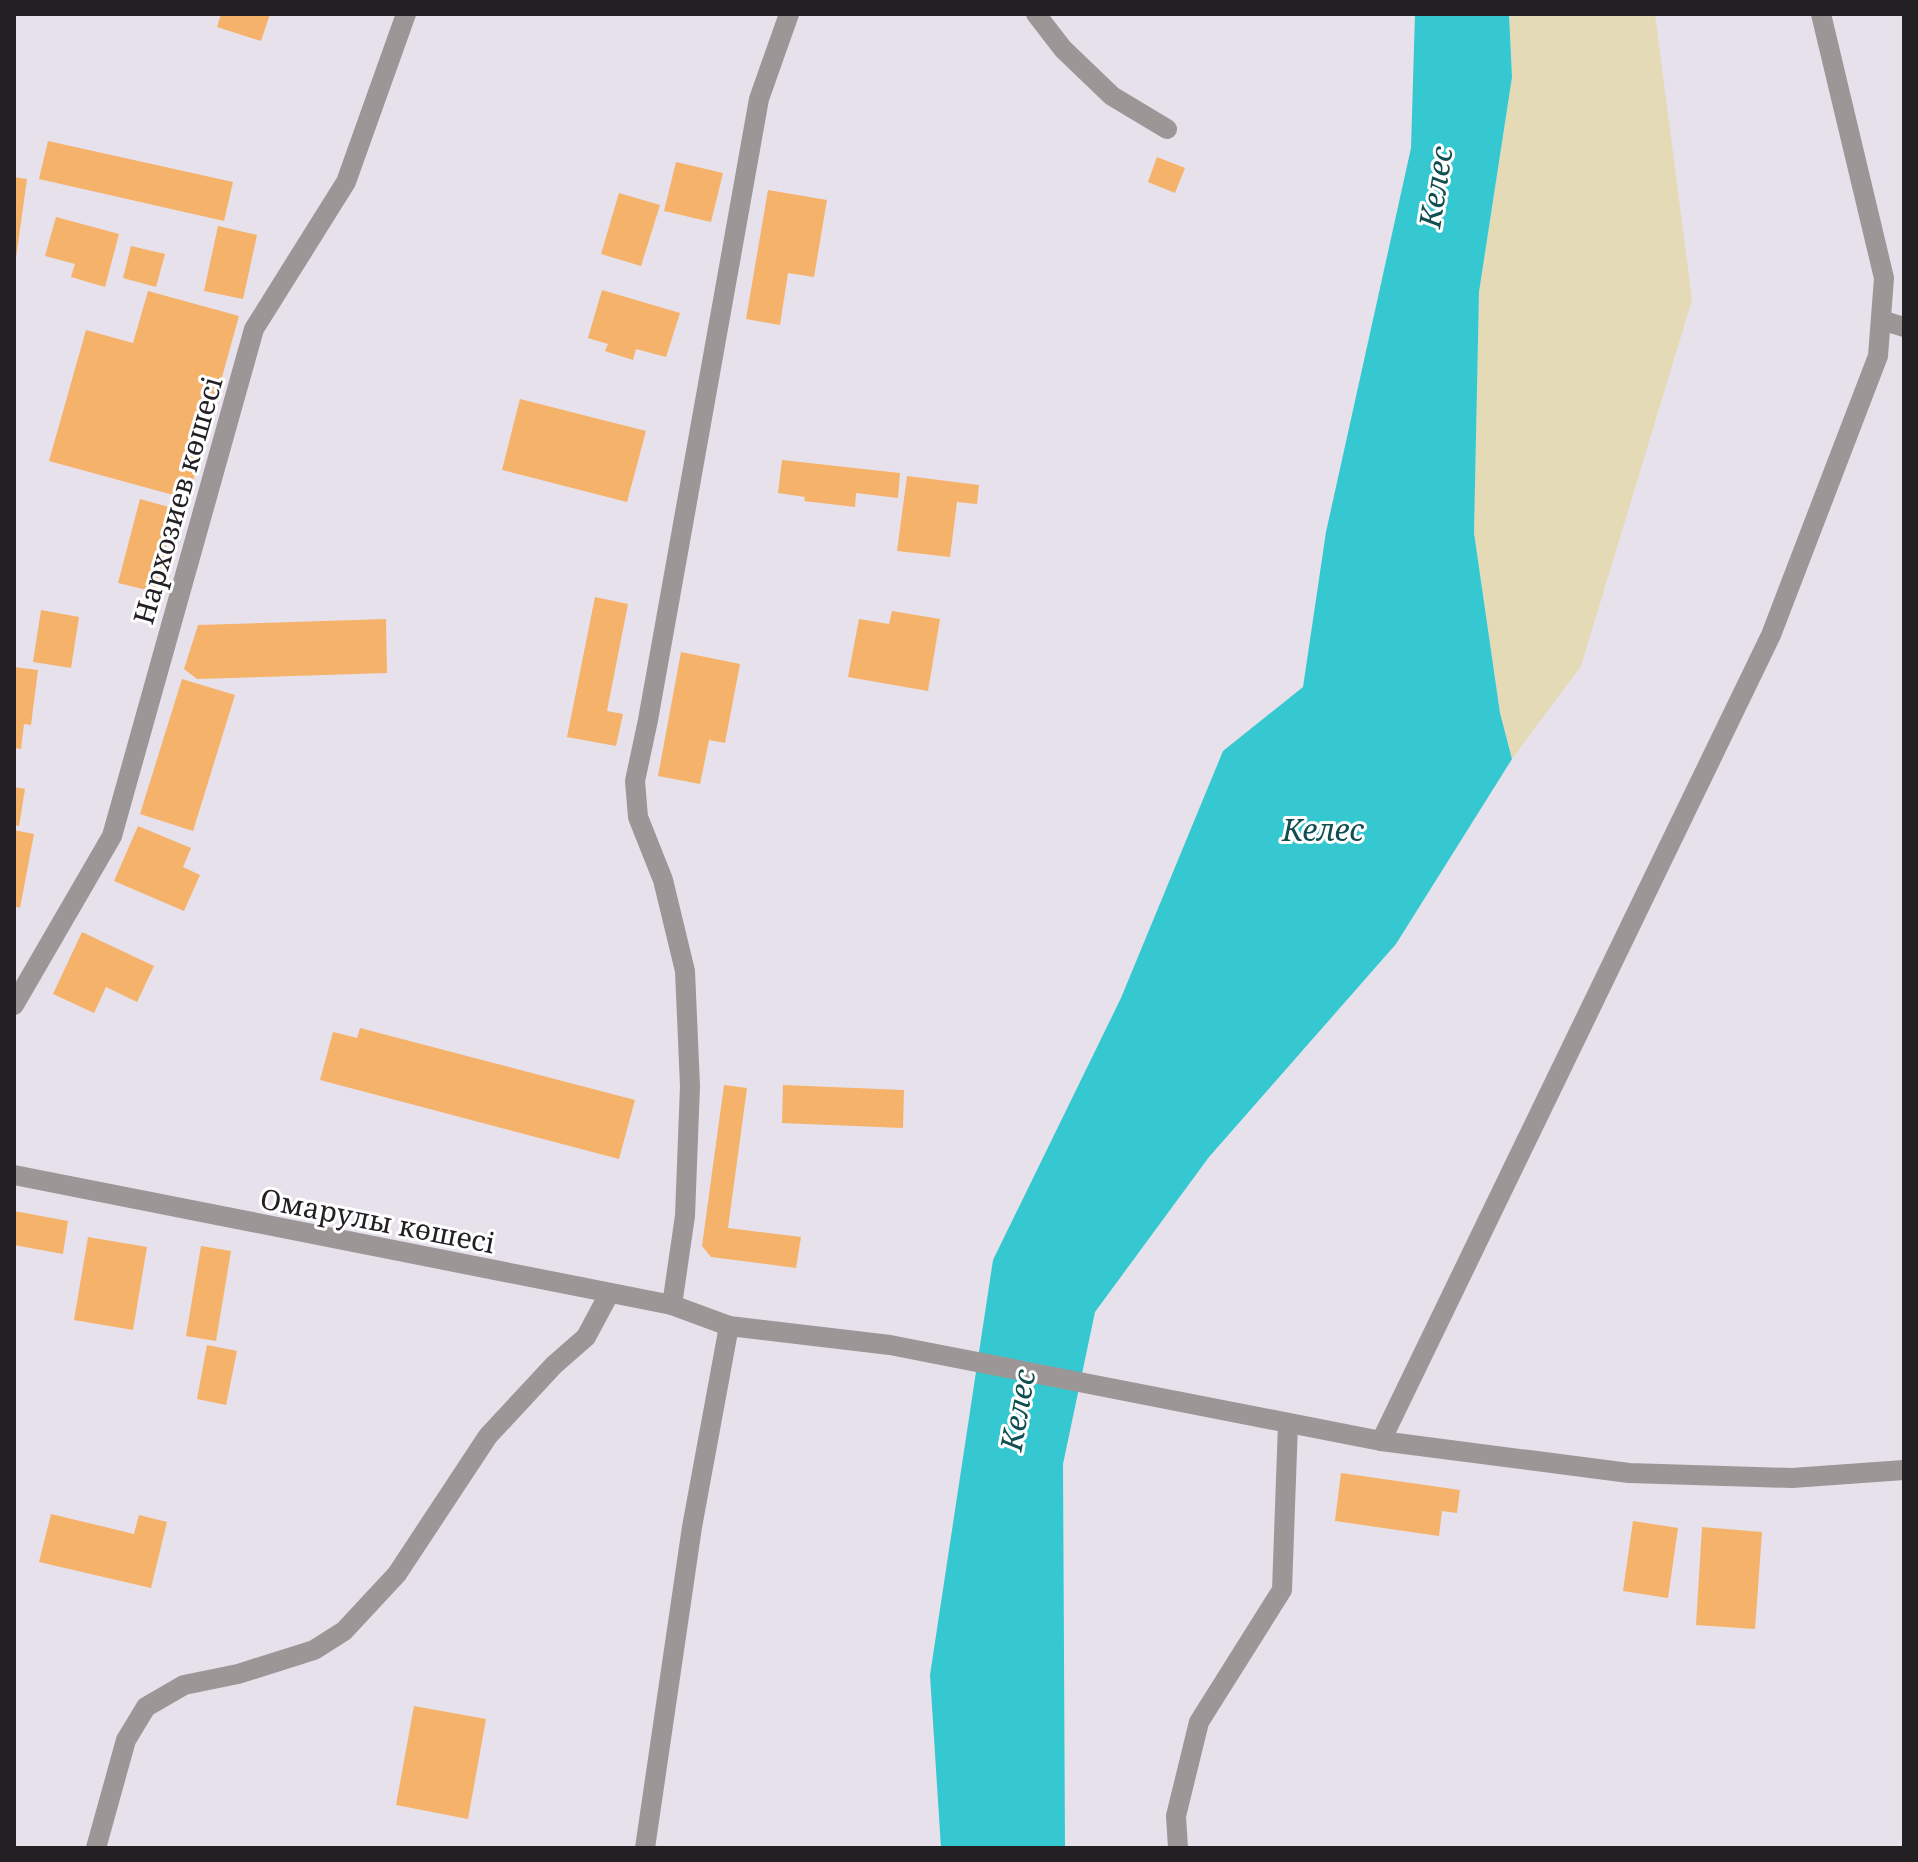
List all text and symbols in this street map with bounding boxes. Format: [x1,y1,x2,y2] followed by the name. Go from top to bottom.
[1408,143,1462,232] water label: Келес
[123,372,231,628] street label: Нархозиев көшесі
[1281,809,1364,850] water label: Келес
[257,1179,499,1261] street label: Омарулы көшесі
[990,1366,1044,1455] water label: Келес

